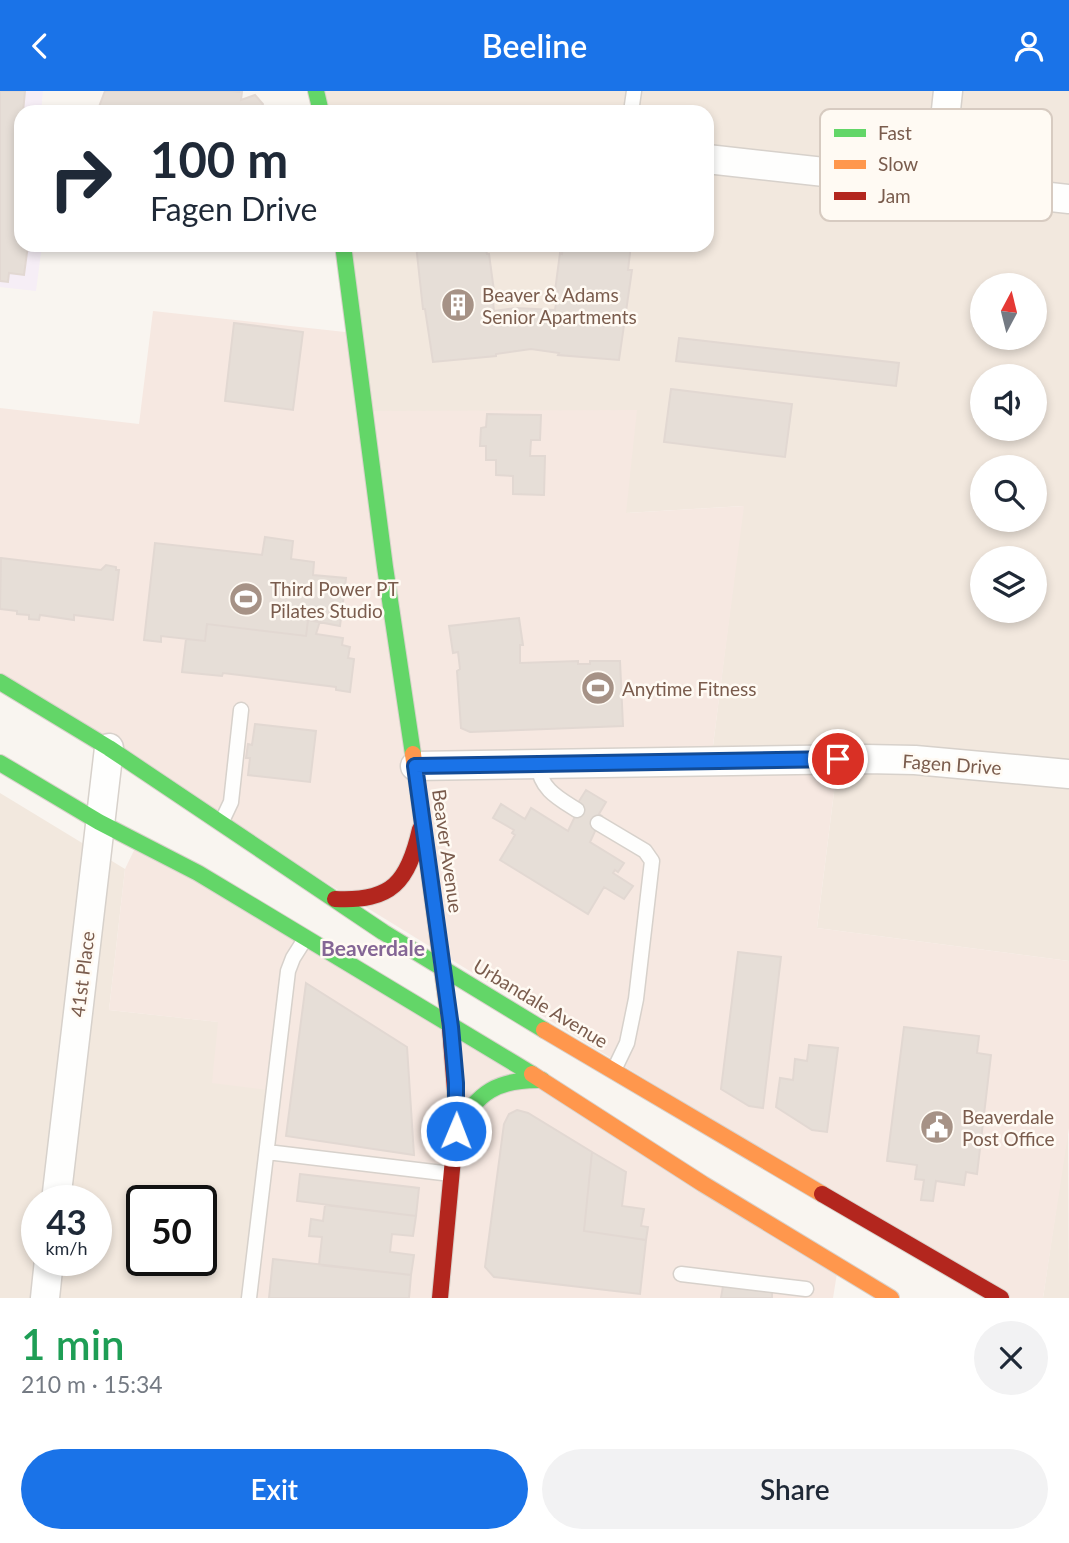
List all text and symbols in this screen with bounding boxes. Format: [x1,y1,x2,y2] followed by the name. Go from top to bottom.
[482,26,587,65] text: Beeline
[21,27,59,65] icon: back
[1010,27,1048,65] icon: person
[820,109,1052,221] legend
[878,121,912,144] text: Fast
[150,130,288,188] text: 100 m
[35,133,126,224] icon: right
[878,152,918,175] text: Slow
[878,184,911,207] text: Jam
[150,189,317,228] text: Fagen Drive
[970,273,1046,350] north arrow
[970,273,1047,623] map controls
[482,283,637,328] place label: Beaver & Adams Senior Apartments
[439,286,477,324] building icon: Beaver & Adams Senior Apartments
[970,364,1047,441] button: sound
[970,455,1047,532] button: search
[970,546,1047,623] button: layers
[270,577,399,622] place label: Third Power PT Pilates Studio
[227,580,265,618] sports icon: Third Power PT Pilates Studio
[579,669,617,707] sports icon: Anytime Fitness
[622,677,756,700] place label: Anytime Fitness
[808,729,868,789] pin
[819,740,857,778] icon: arrive
[902,749,1002,779] street label: Fagen Drive
[428,788,468,914] street label: Beaver Avenue
[65,930,99,1018] street label: 41st Place
[321,935,425,960] district label: Beaverdale
[469,954,613,1052] street label: Urbandale Avenue
[419,1094,493,1168] position arrow
[962,1105,1055,1150] place label: Beaverdale Post Office
[918,1108,956,1146] public building icon: Beaverdale Post Office
[126,1185,217,1276] speed limit sign: 50
[46,1200,87,1242] text: 43
[45,1237,88,1259] text: km/h
[21,1319,125,1369] text: 1 min
[974,1321,1048,1395] button: close
[21,1370,163,1398] text: 210 m · 15:34
[21,1449,528,1529] button: Exit
[542,1449,1048,1529] button: Share

